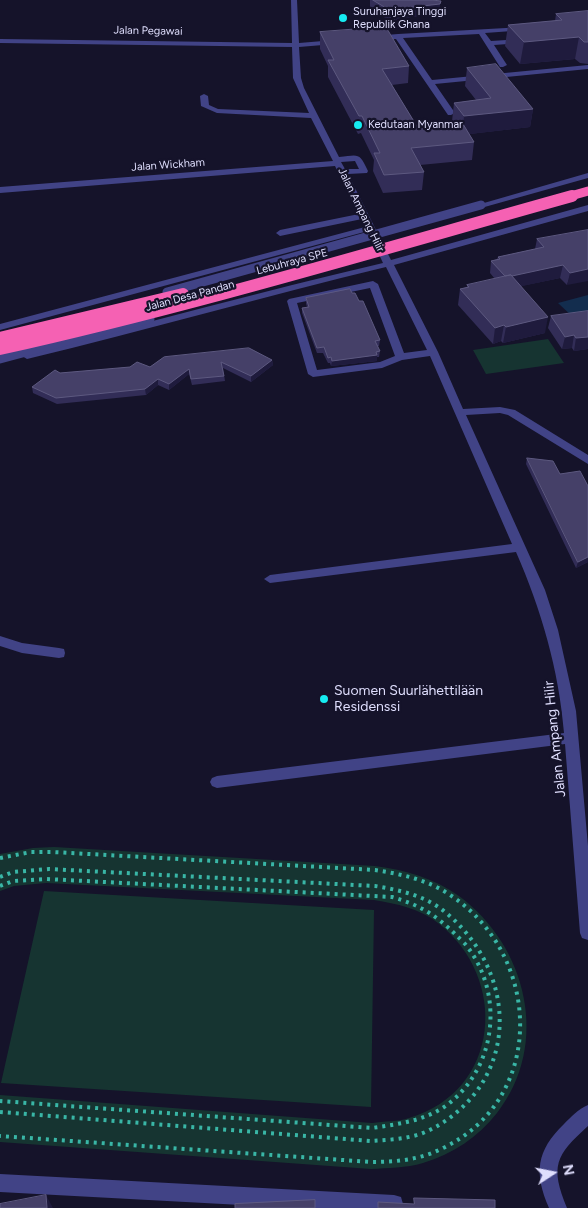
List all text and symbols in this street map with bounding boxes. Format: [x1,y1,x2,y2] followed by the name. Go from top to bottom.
[353,5,446,31] place label: Suruhanjaya Tinggi Republik Ghana
[337,12,349,24] marker: Suruhanjaya Tinggi Republik Ghana
[113,24,183,38] street label: Jalan Pegawai
[368,118,463,132] place label: Kedutaan Myanmar
[352,119,364,131] marker: Kedutaan Myanmar
[131,156,205,174] street label: Jalan Wickham
[335,166,387,254] street label: Jalan Ampang Hilir
[255,246,329,278] street label: Lebuhraya SPE
[144,278,236,314] street label: Jalan Desa Pandan
[541,680,569,798] street label: Jalan Ampang Hilir
[334,683,483,716] place label: Suomen Suurlähettilään Residenssi
[318,693,330,705] marker: Suomen Suurlähettilään Residenssi
[528,1148,578,1198] north arrow
[559,1163,578,1177] text: N

